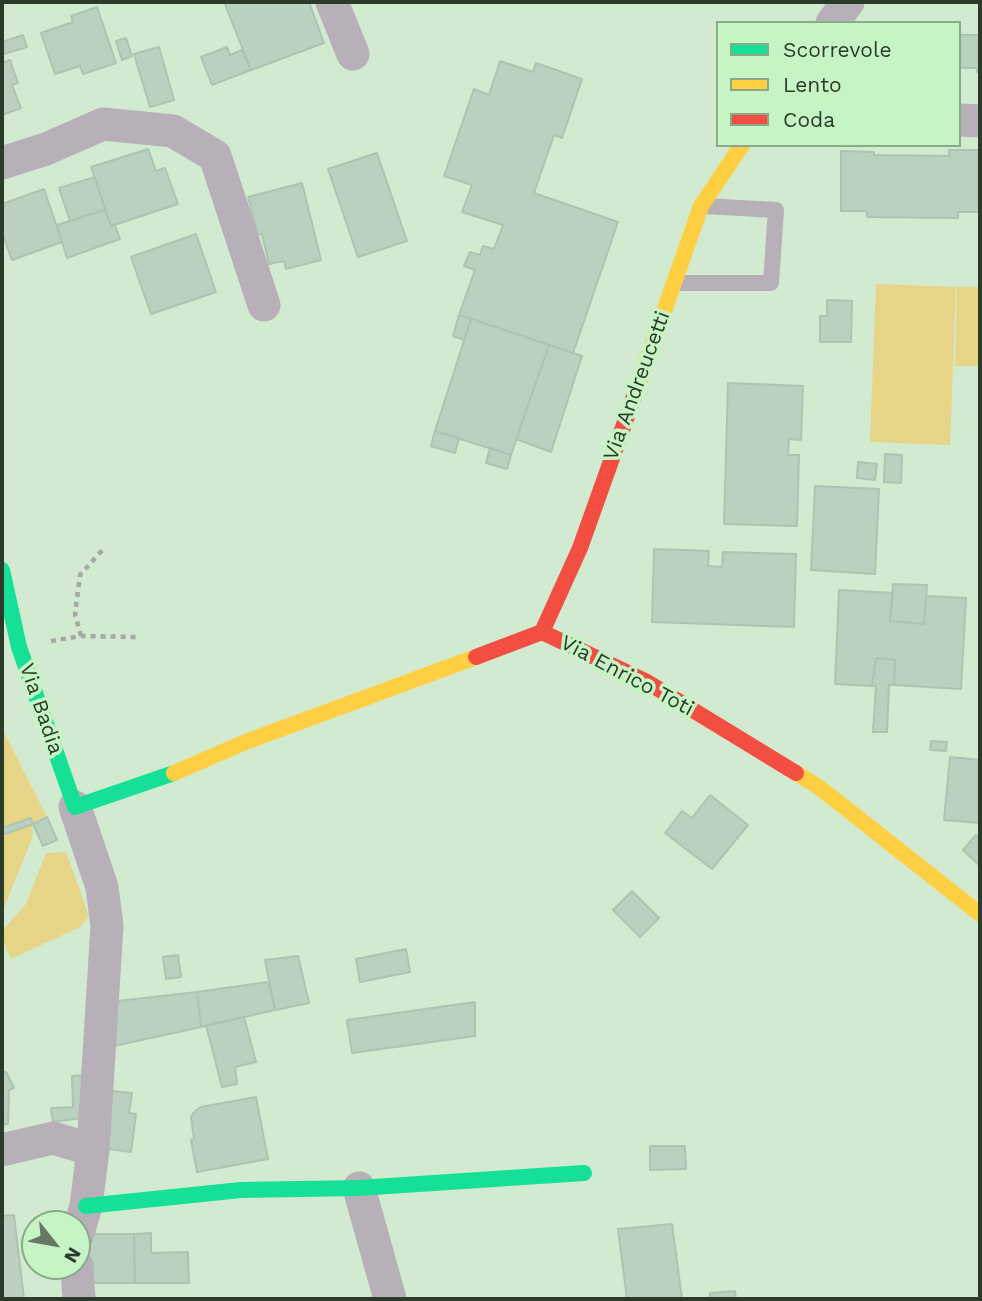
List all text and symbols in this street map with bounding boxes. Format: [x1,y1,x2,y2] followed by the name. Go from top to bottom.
[716,21,961,147] legend
[783,37,892,62] text: Scorrevole
[783,72,842,97] text: Lento
[783,107,835,132] text: Coda
[598,308,676,464] street label: Via Andreucetti
[556,630,698,722] street label: Via Enrico Toti
[14,660,68,758] street label: Via Badia
[21,1210,91,1280] north arrow
[59,1243,86,1267] text: N

